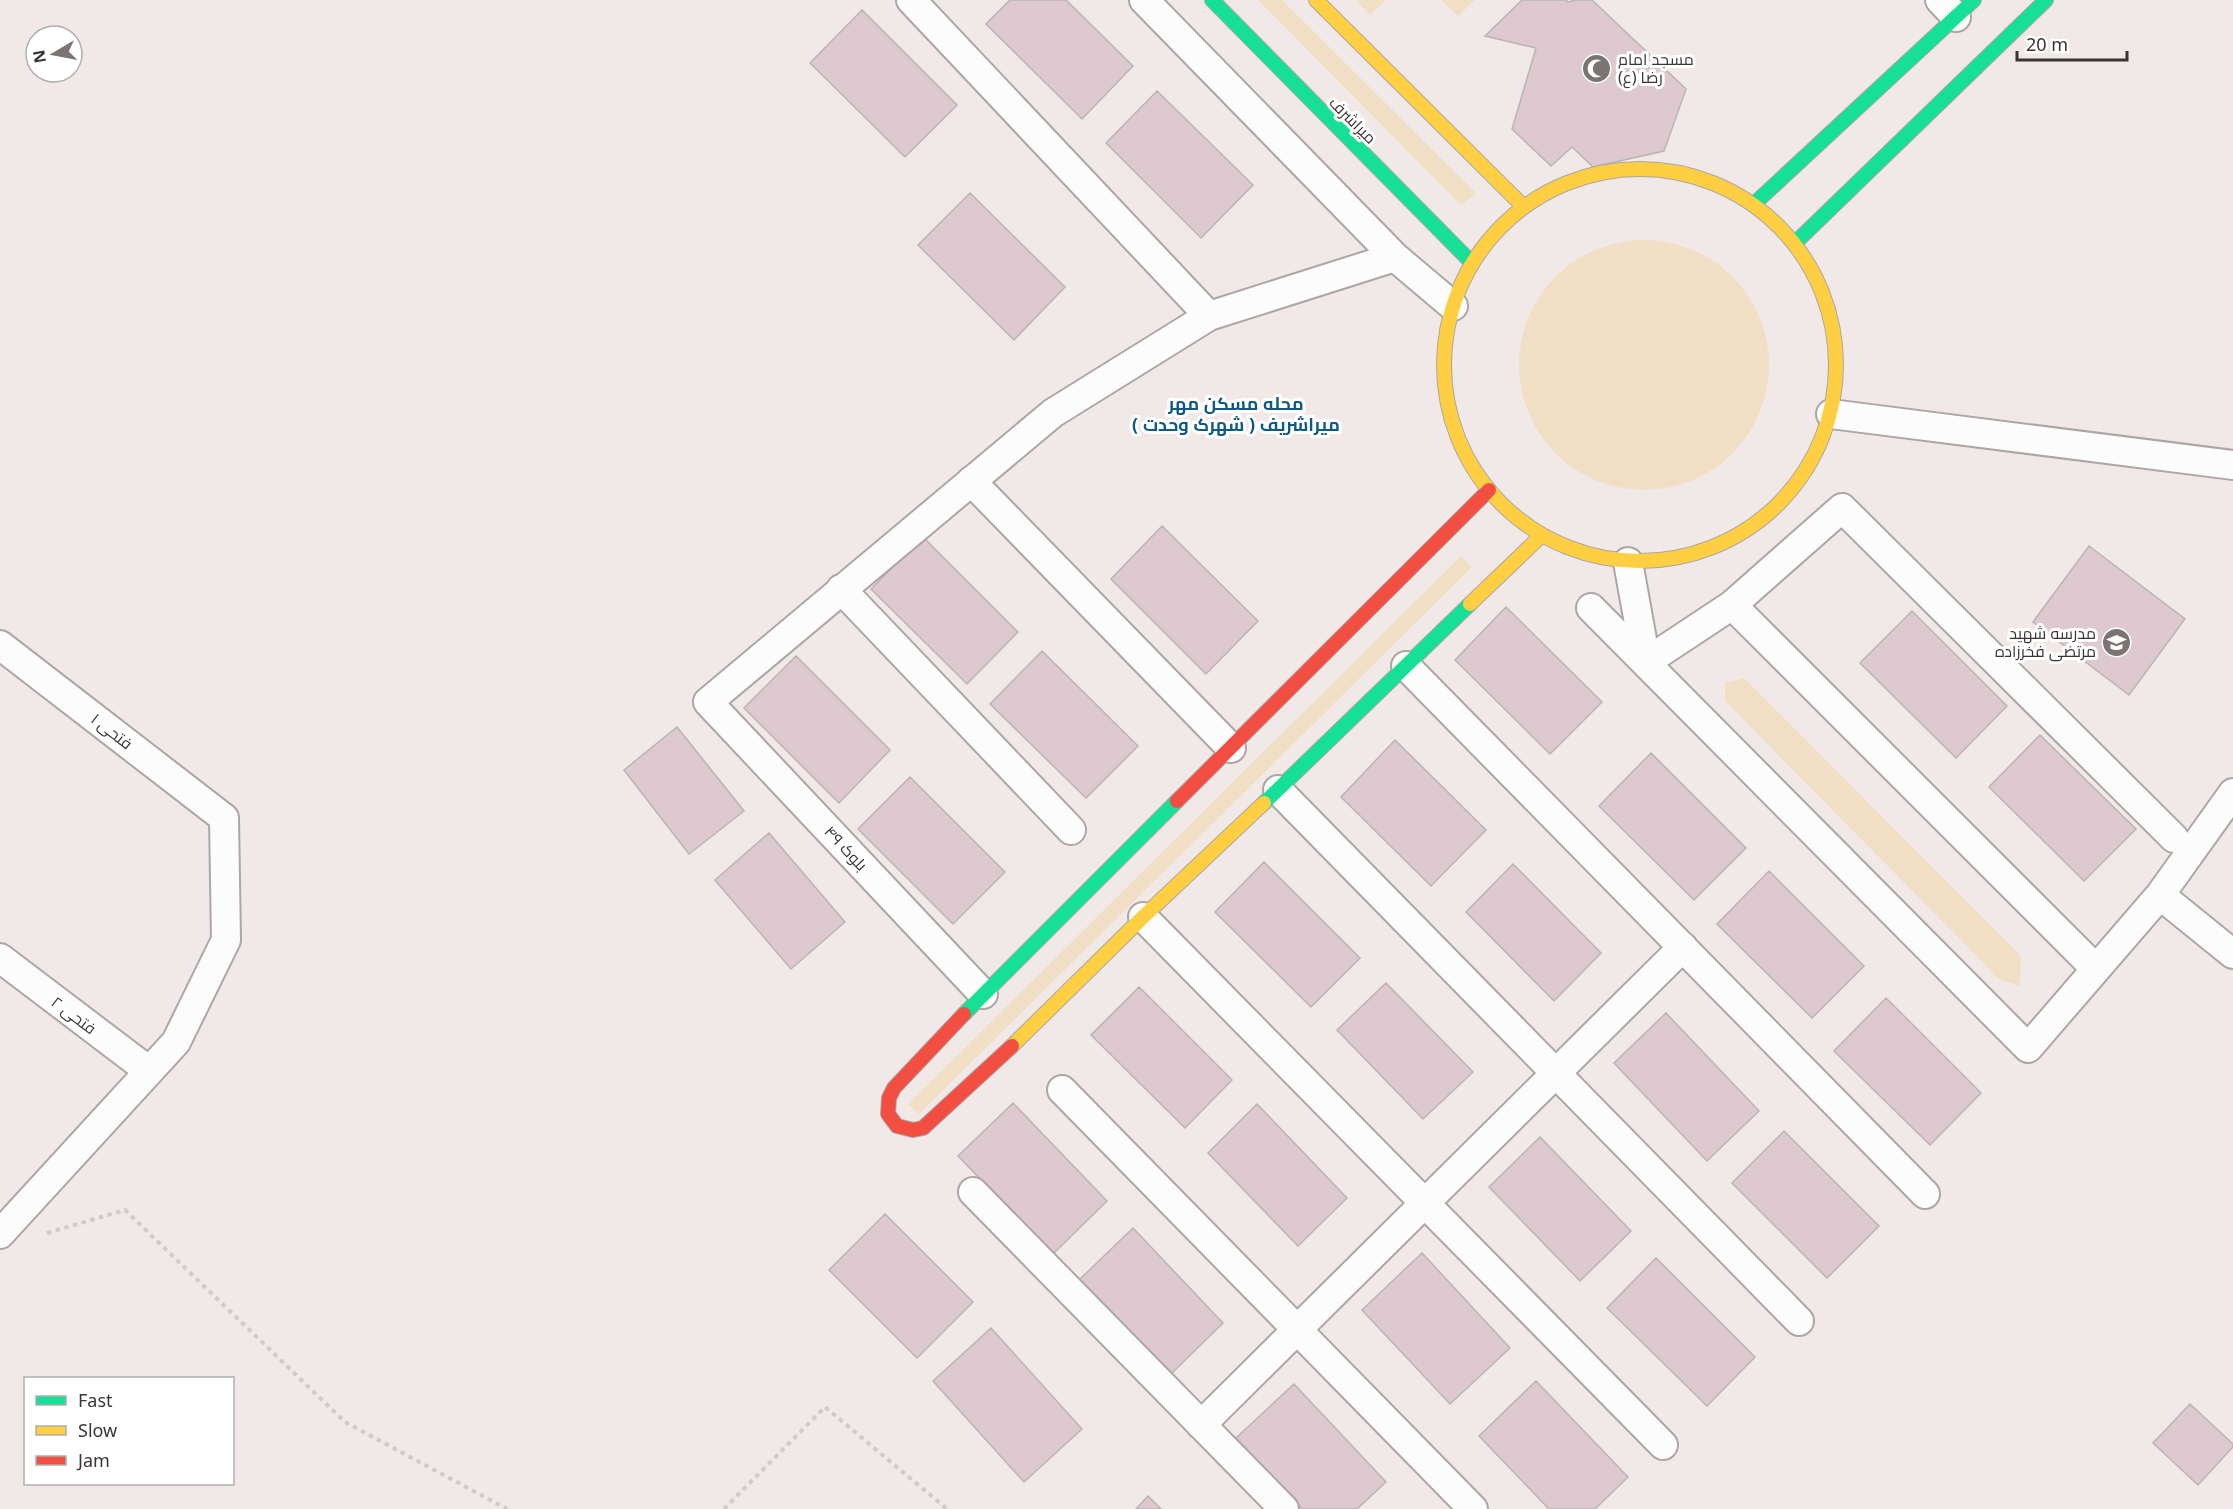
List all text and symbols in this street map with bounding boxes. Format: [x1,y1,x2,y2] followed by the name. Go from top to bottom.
[24,24,84,84] north arrow
[2017,24,2126,62] scale bar
[2026,32,2068,56] text: 20 m
[27,48,51,65] text: N
[1618,48,1694,89] place label: مسجد امام رضا (ع)
[1581,52,1613,84] mosque icon: مسجد امام رضا (ع)
[1325,92,1381,148] street label: میراشرف
[1132,391,1340,436] district label: محله مسکن مهر میراشریف ( شهرک وحدت )
[1995,622,2096,662] place label: مدرسه شهید مرتضی فخرزاده
[2101,626,2133,658] school or university icon: مدرسه شهید مرتضی فخرزاده
[87,708,137,754] street label: فتحی ۱
[820,821,872,875] street label: بلوک ۴۹
[47,991,101,1039] street label: فتحی ۲
[24,1377,234,1485] legend
[78,1388,113,1412] text: Fast
[78,1418,117,1442] text: Slow
[76,1448,110,1472] text: Jam

